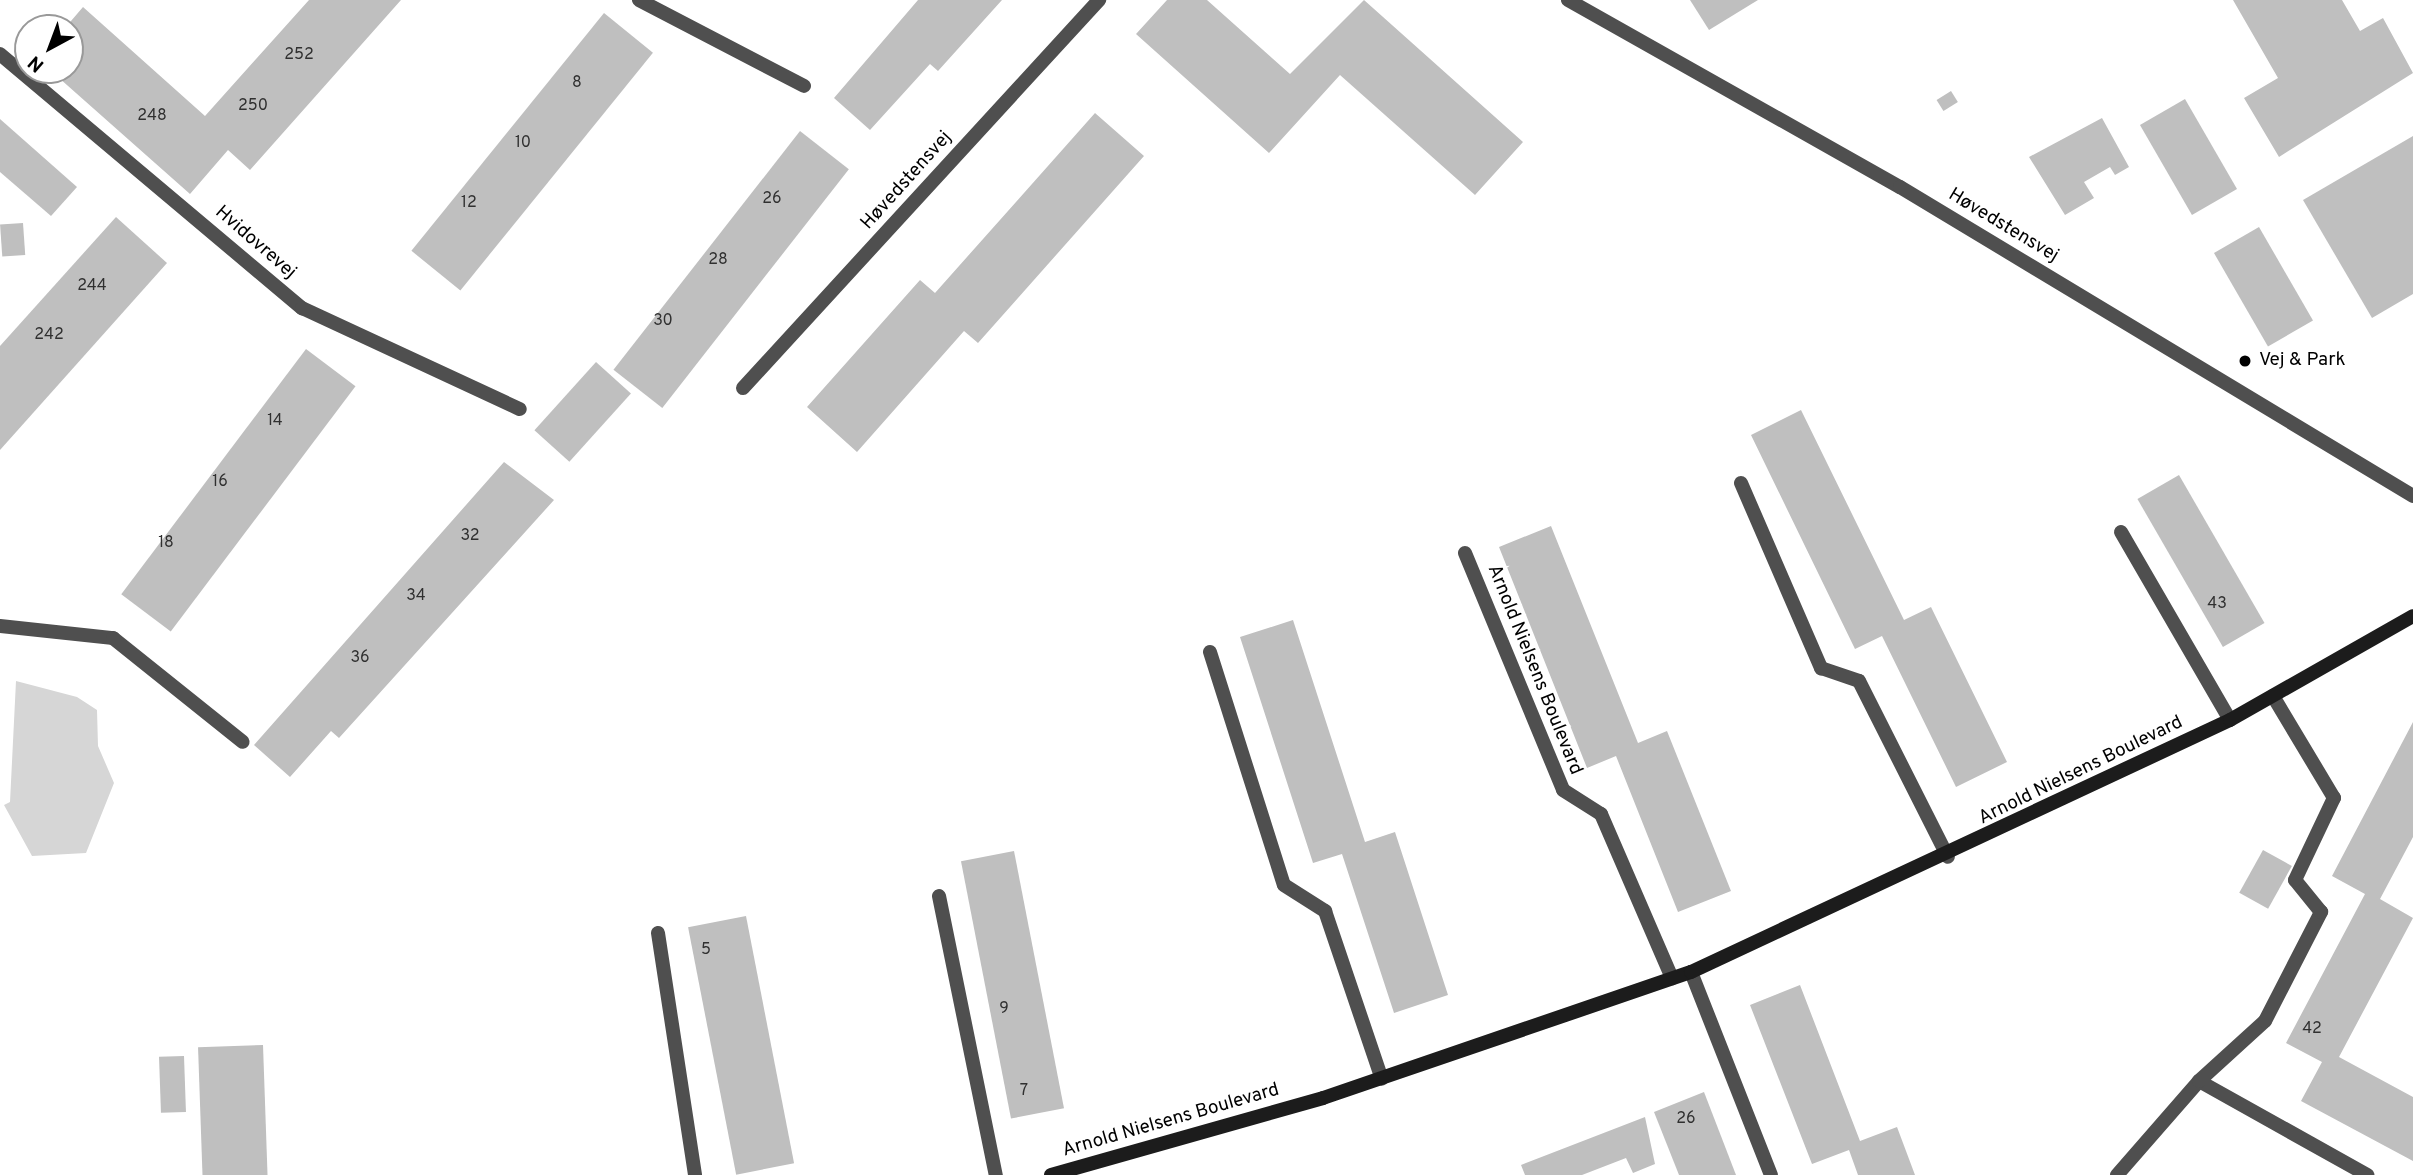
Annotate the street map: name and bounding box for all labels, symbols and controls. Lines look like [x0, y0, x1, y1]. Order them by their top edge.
north arrow [14, 14, 84, 84]
house number: 252 [284, 45, 314, 65]
text: N [24, 50, 50, 77]
house number: 8 [572, 73, 582, 93]
house number: 250 [238, 96, 268, 116]
house number: 248 [137, 106, 167, 126]
street label: Høvedstensvej [857, 127, 957, 235]
house number: 10 [515, 133, 531, 153]
street label: Høvedstensvej [1944, 184, 2062, 268]
house number: 26 [762, 189, 782, 209]
house number: 12 [461, 193, 477, 213]
street label: Hvidovrevej [210, 201, 300, 285]
house number: 28 [708, 250, 728, 270]
house number: 244 [77, 276, 107, 296]
house number: 30 [653, 311, 673, 331]
house number: 242 [34, 325, 64, 345]
place label: Vej & Park [2259, 350, 2346, 372]
marker: Vej & Park [2237, 353, 2253, 369]
house number: 14 [267, 411, 283, 431]
house number: 16 [212, 472, 228, 492]
house number: 32 [460, 526, 480, 546]
house number: 18 [158, 533, 174, 553]
street label: Arnold Nielsens Boulevard [1481, 562, 1587, 778]
house number: 34 [406, 586, 426, 606]
house number: 43 [2207, 594, 2227, 614]
house number: 36 [350, 648, 370, 668]
street label: Arnold Nielsens Boulevard [1975, 712, 2187, 830]
house number: 5 [701, 940, 711, 960]
house number: 9 [999, 999, 1009, 1019]
house number: 42 [2302, 1019, 2322, 1039]
street label: Arnold Nielsens Boulevard [1060, 1079, 1282, 1163]
house number: 7 [1020, 1081, 1028, 1101]
house number: 26 [1676, 1109, 1696, 1129]

